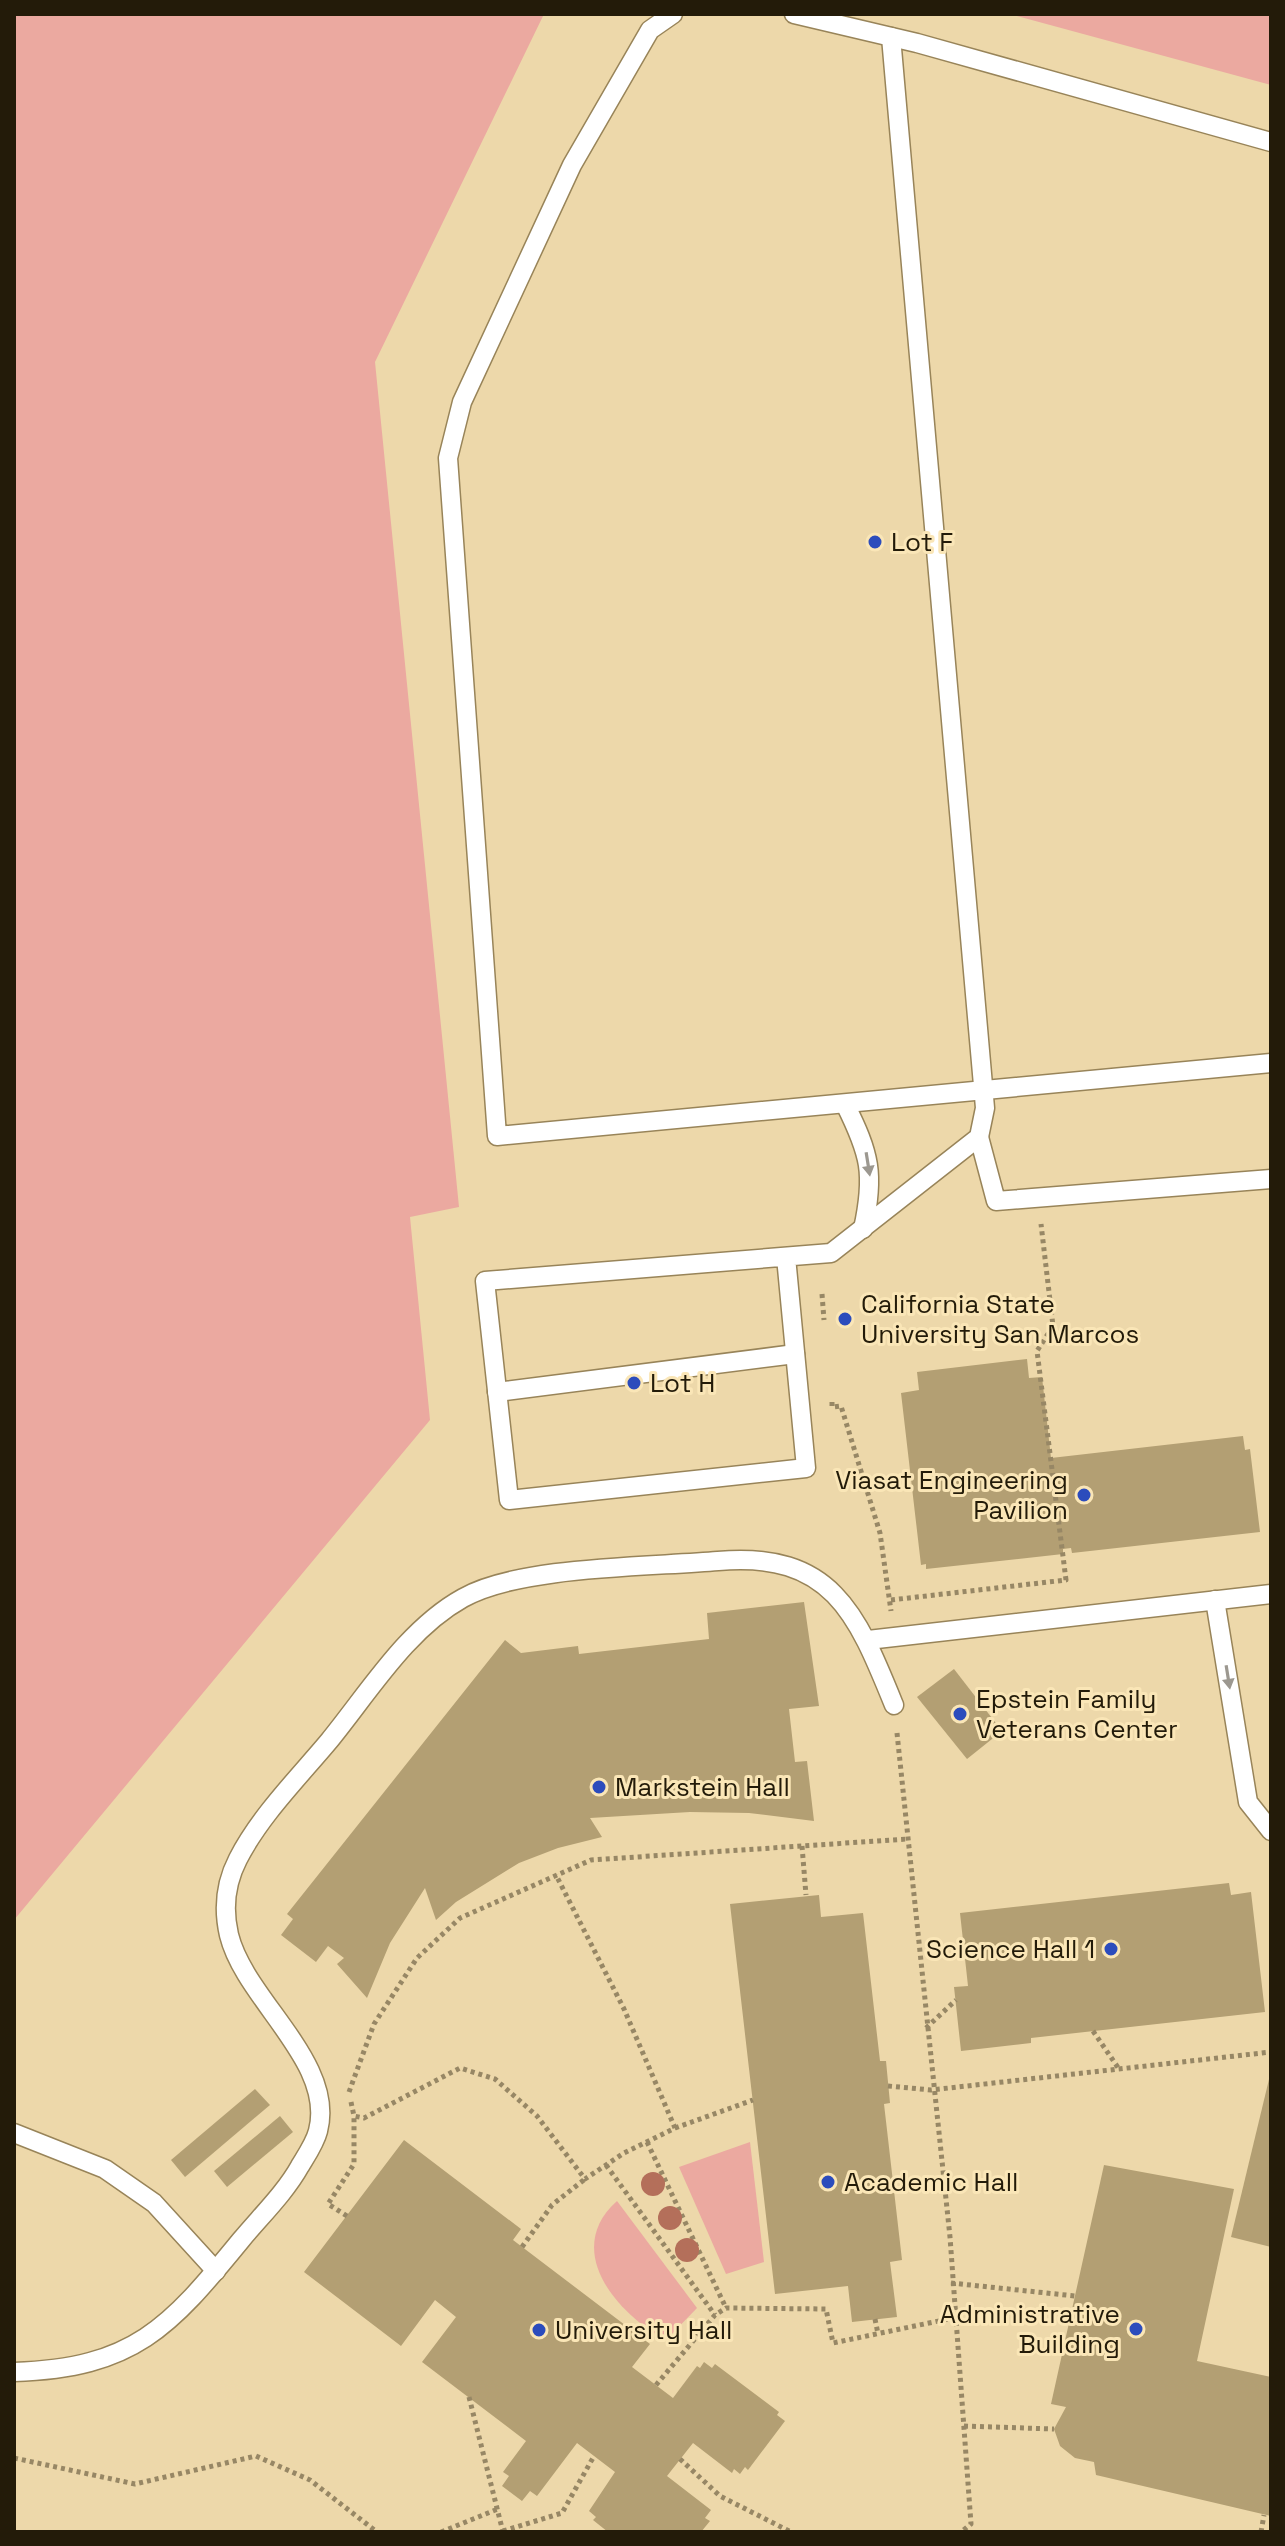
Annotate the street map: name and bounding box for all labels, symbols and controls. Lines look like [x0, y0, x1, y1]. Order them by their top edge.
place label: Lot F [891, 525, 953, 559]
marker: Lot F [866, 533, 884, 551]
one-way arrow [862, 1152, 875, 1177]
place label: California State University San Marcos [861, 1287, 1139, 1351]
marker: California State University San Marcos [836, 1310, 854, 1328]
place label: Lot H [650, 1366, 715, 1400]
marker: Lot H [625, 1374, 643, 1392]
place label: Viasat Engineering Pavilion [835, 1463, 1068, 1527]
marker: Viasat Engineering Pavilion [1075, 1486, 1093, 1504]
one-way arrow [1222, 1665, 1235, 1690]
place label: Epstein Family Veterans Center [976, 1682, 1178, 1746]
marker: Epstein Family Veterans Center [951, 1705, 969, 1723]
place label: Markstein Hall [615, 1770, 790, 1804]
marker: Markstein Hall [590, 1778, 608, 1796]
place label: Science Hall 1 [926, 1932, 1095, 1966]
marker: Science Hall 1 [1102, 1940, 1120, 1958]
place label: Academic Hall [844, 2165, 1018, 2199]
marker: Academic Hall [819, 2173, 837, 2191]
place label: Administrative Building [940, 2297, 1120, 2361]
place label: University Hall [555, 2313, 732, 2347]
marker: Administrative Building [1127, 2320, 1145, 2338]
marker: University Hall [530, 2321, 548, 2339]

